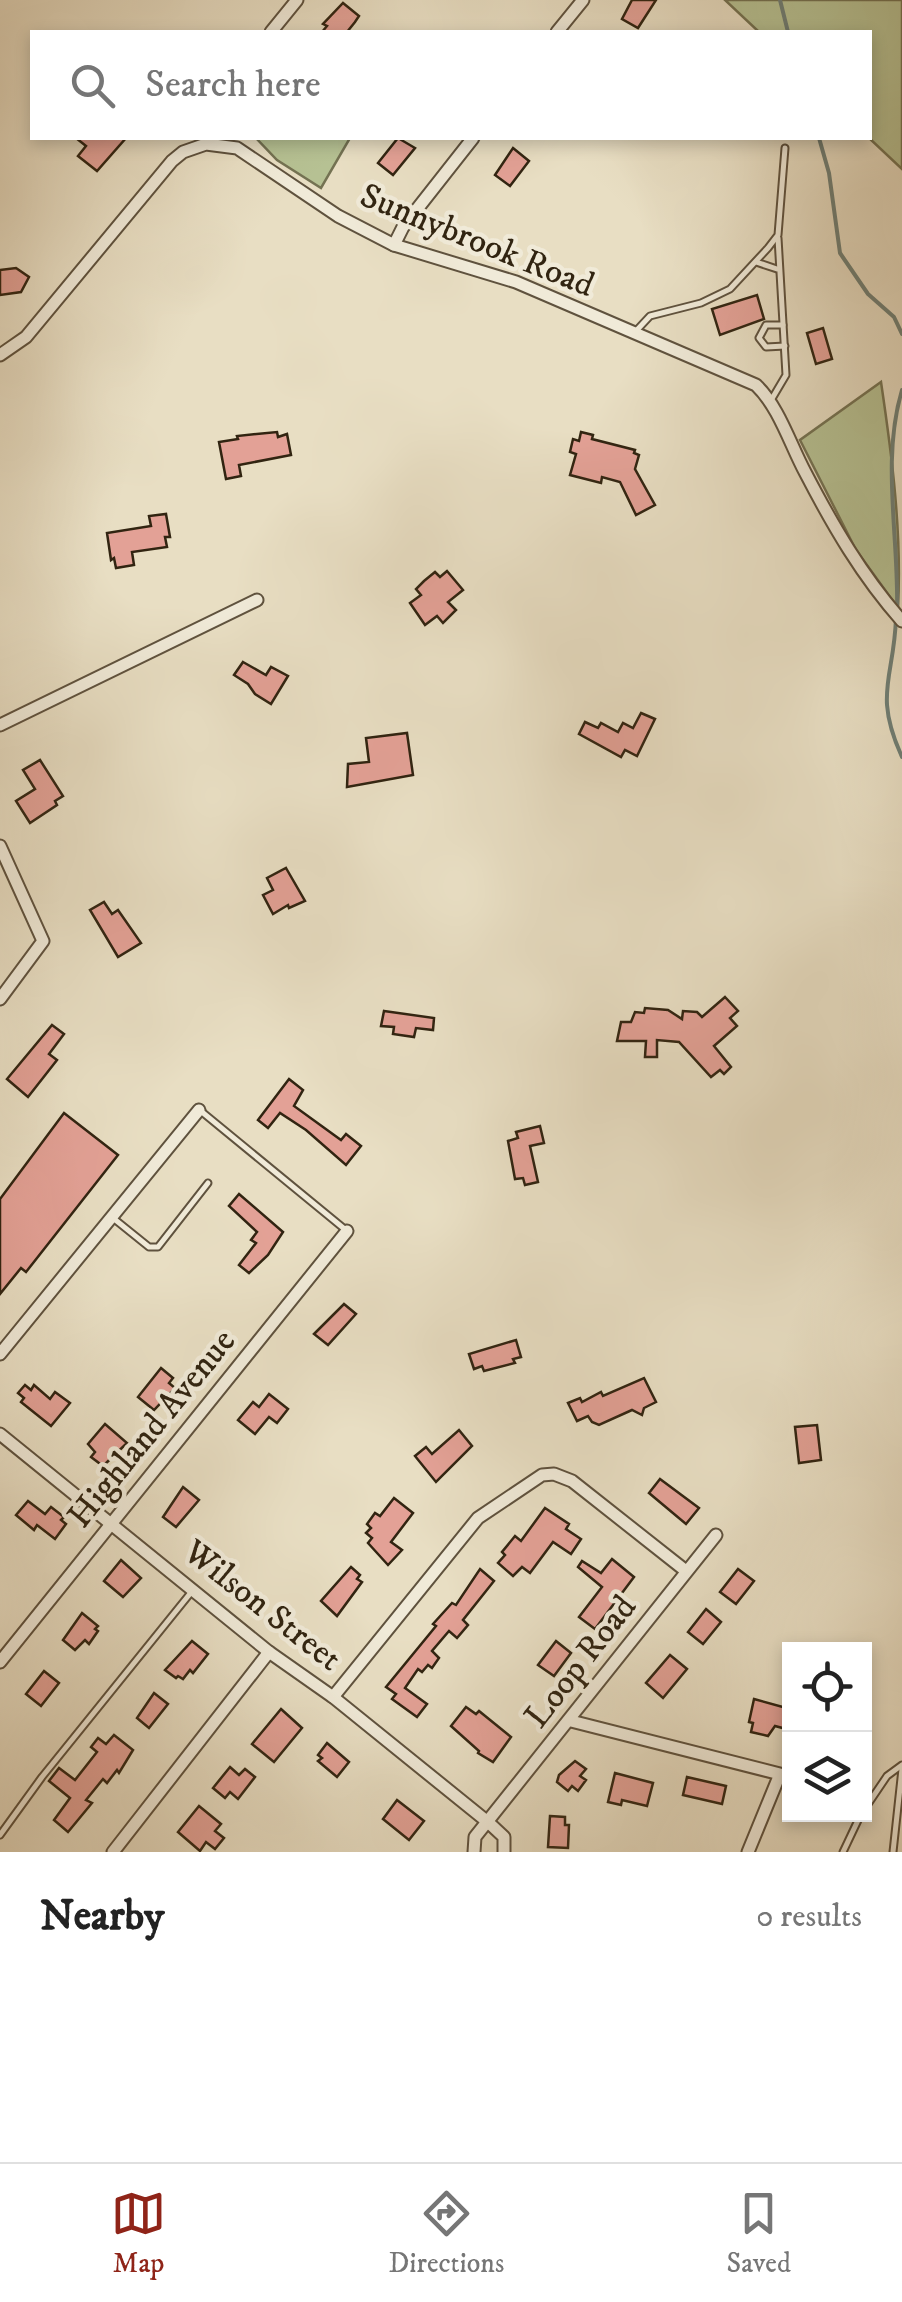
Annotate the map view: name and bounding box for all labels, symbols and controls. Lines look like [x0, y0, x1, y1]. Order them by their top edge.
search box [30, 30, 872, 140]
icon: search [65, 58, 120, 113]
text: Search here [145, 61, 321, 109]
street label: Sunnybrook Road [353, 174, 601, 308]
street label: Highland Avenue [58, 1321, 246, 1537]
street label: Wilson Street [173, 1530, 350, 1681]
street label: Loop Road [515, 1586, 647, 1737]
map controls [782, 1642, 872, 1822]
button: locate [782, 1642, 872, 1732]
button: layers [782, 1732, 872, 1822]
text: Nearby [40, 1891, 164, 1943]
text: 0 results [756, 1897, 862, 1937]
tab: Map [111, 2186, 166, 2281]
tab: Directions [388, 2186, 504, 2281]
tab: Saved [727, 2186, 791, 2281]

